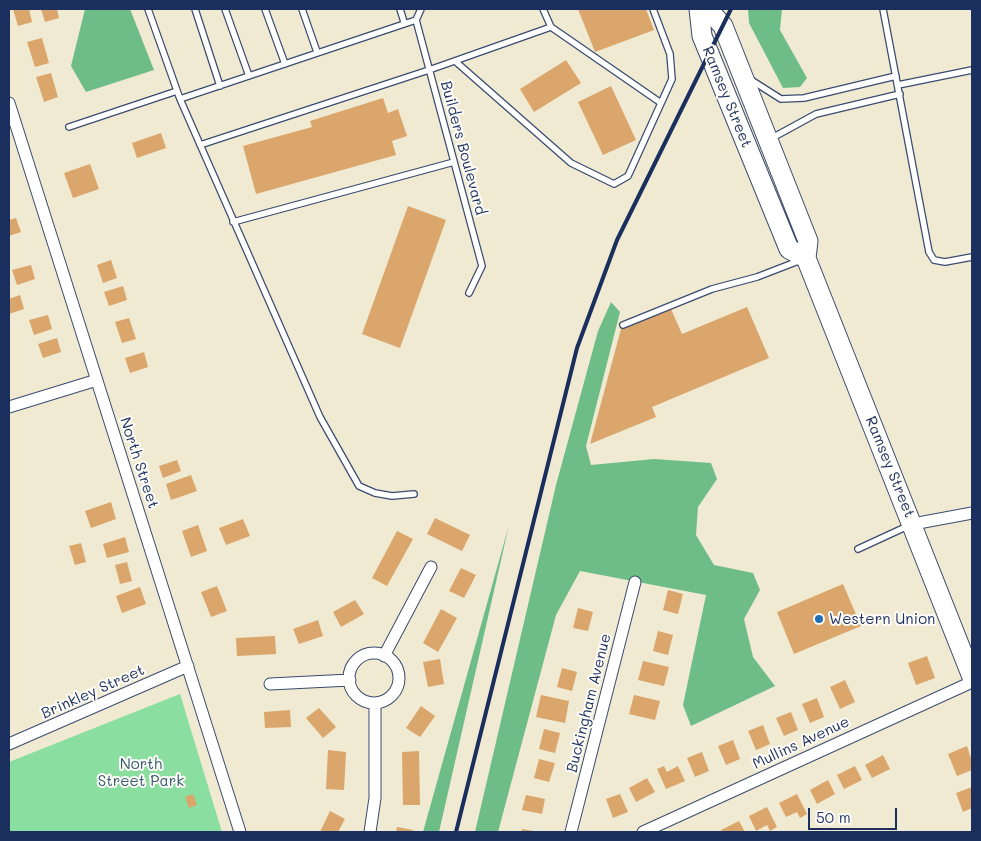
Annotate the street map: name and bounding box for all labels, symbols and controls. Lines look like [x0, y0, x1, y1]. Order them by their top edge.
street label: Ramsey Street [698, 44, 756, 150]
street label: Builders Boulevard [436, 79, 490, 217]
street label: Ramsey Street [861, 414, 919, 520]
street label: North Street [116, 415, 162, 511]
place label: Western Union [829, 610, 935, 628]
marker: Western Union [813, 613, 825, 625]
street label: Buckingham Avenue [563, 632, 615, 774]
street label: Brinkley Street [39, 661, 147, 723]
street label: Mullins Avenue [750, 713, 852, 773]
park label: North Street Park [98, 755, 184, 790]
scale bar [811, 798, 900, 830]
text: 50 m [816, 807, 851, 827]

